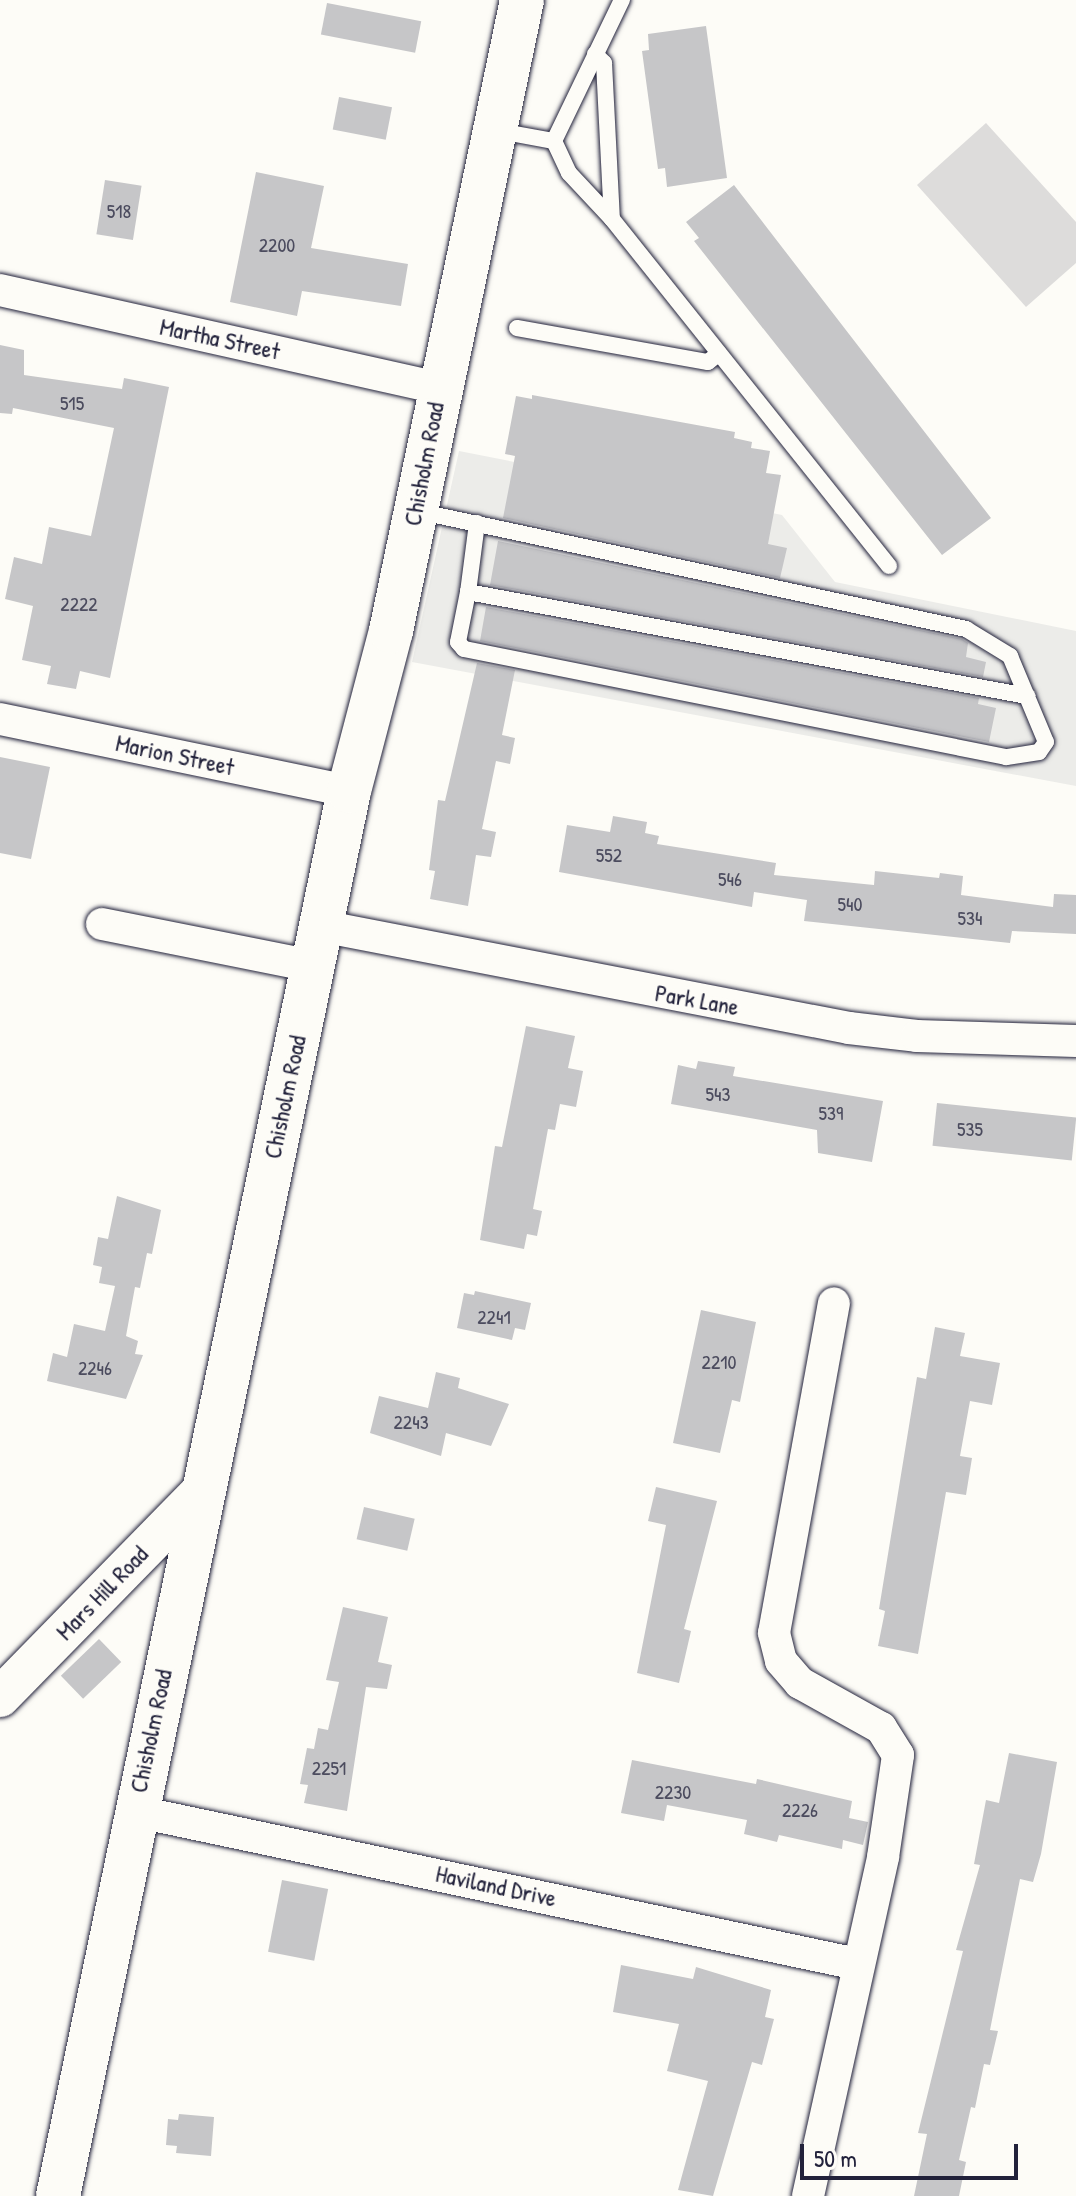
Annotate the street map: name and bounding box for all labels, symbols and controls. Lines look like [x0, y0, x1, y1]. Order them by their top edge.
house number: 518 [107, 198, 131, 222]
house number: 2200 [259, 232, 295, 256]
street label: Martha Street [157, 312, 283, 366]
house number: 515 [60, 390, 84, 414]
street label: Chisholm Road [398, 400, 450, 528]
house number: 2222 [60, 591, 98, 615]
street label: Marion Street [113, 728, 237, 782]
house number: 552 [596, 842, 622, 866]
house number: 546 [718, 866, 742, 890]
house number: 540 [838, 891, 862, 915]
house number: 534 [958, 905, 982, 929]
street label: Park Lane [653, 978, 741, 1022]
street label: Chisholm Road [258, 1033, 312, 1161]
house number: 543 [706, 1081, 730, 1105]
house number: 539 [819, 1100, 843, 1124]
house number: 535 [957, 1116, 983, 1140]
house number: 2241 [477, 1304, 511, 1328]
house number: 2210 [702, 1349, 736, 1373]
house number: 2246 [78, 1355, 112, 1379]
house number: 2243 [393, 1409, 429, 1433]
street label: Mars Hill Road [50, 1540, 154, 1646]
street label: Chisholm Road [124, 1667, 178, 1795]
house number: 2251 [312, 1755, 346, 1779]
house number: 2230 [655, 1779, 691, 1803]
house number: 2226 [782, 1797, 818, 1821]
street label: Haviland Drive [433, 1859, 559, 1913]
scale bar [804, 2128, 1022, 2178]
text: 50 m [814, 2142, 857, 2174]

